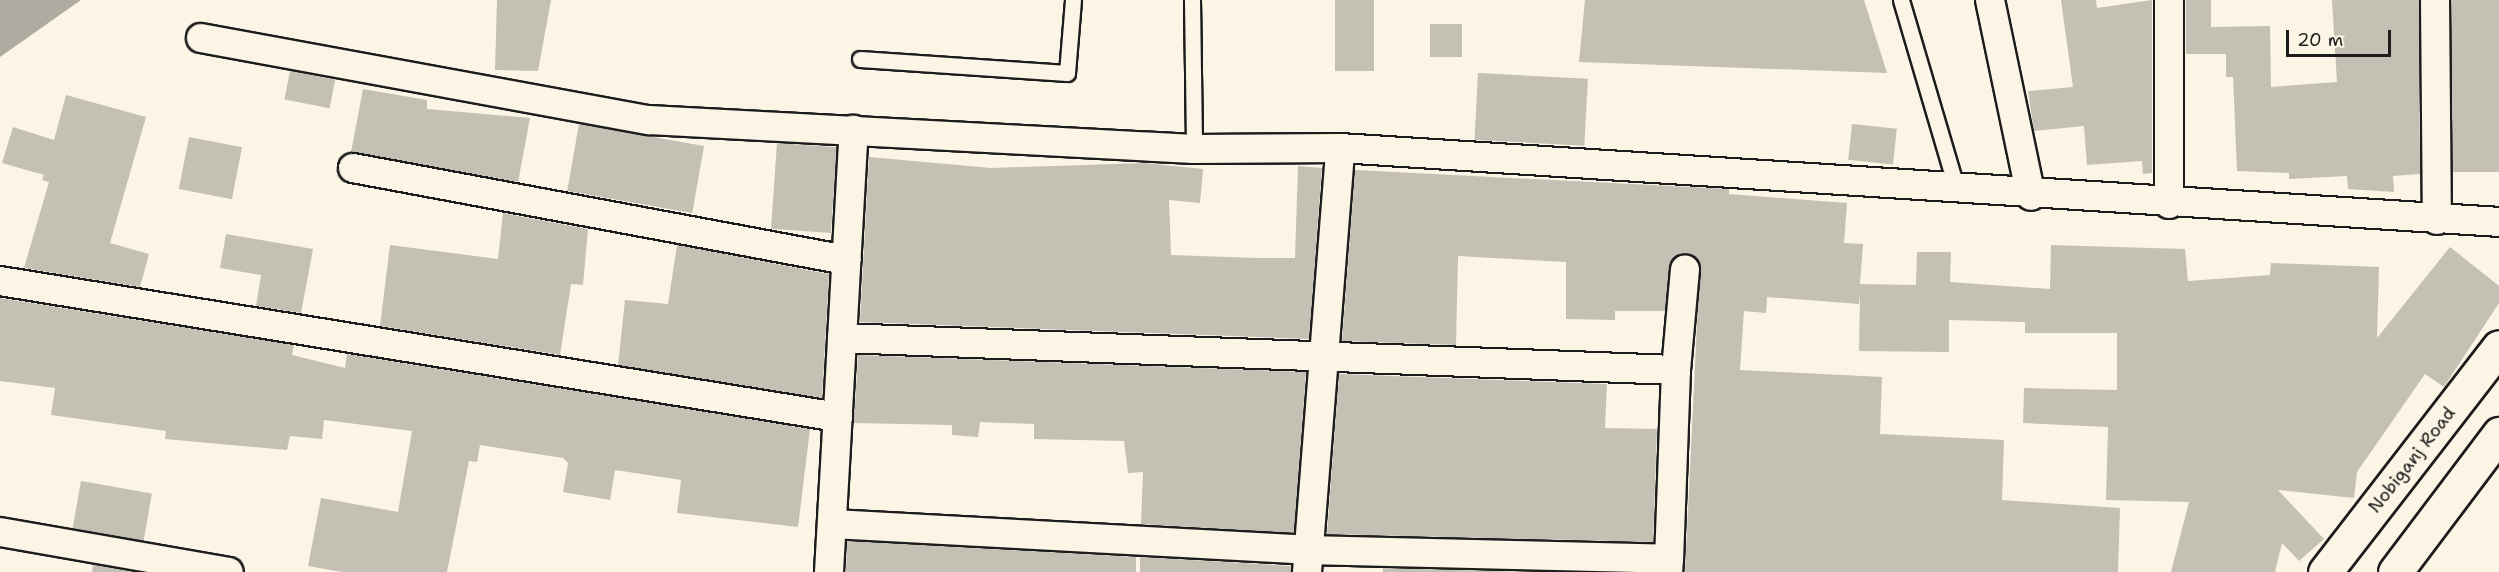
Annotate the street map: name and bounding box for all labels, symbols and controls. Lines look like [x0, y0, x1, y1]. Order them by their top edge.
scale bar [2289, 18, 2394, 56]
text: 20 m [2297, 28, 2343, 52]
street label: Nobiganj Road [2364, 403, 2460, 517]

